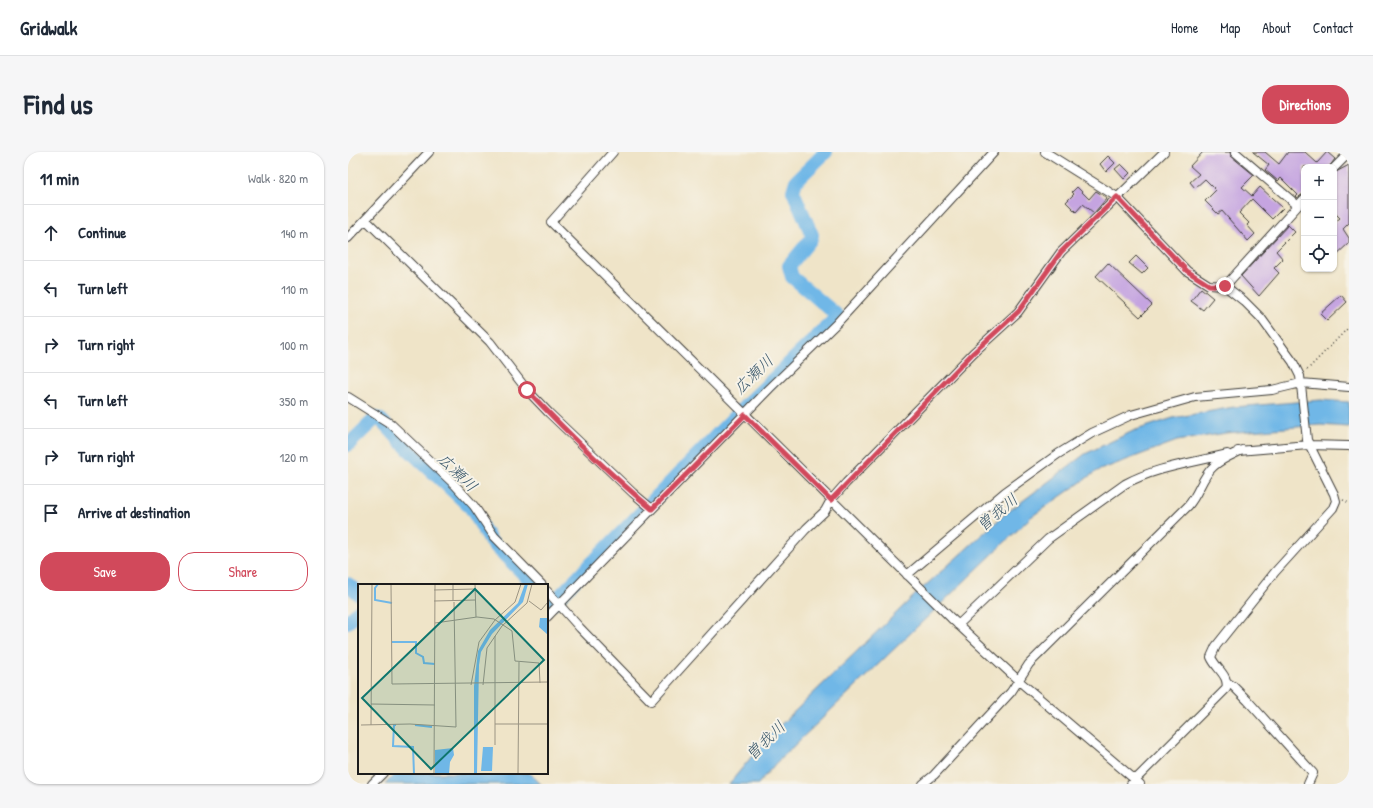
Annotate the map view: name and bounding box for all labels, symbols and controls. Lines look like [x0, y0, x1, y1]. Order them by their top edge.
text: Gridwalk [20, 15, 77, 41]
text: Home [1171, 18, 1198, 37]
text: Map [1220, 18, 1240, 37]
text: About [1262, 18, 1291, 37]
text: Contact [1313, 18, 1353, 37]
text: Find us [24, 85, 93, 123]
button: Directions [1262, 85, 1349, 124]
map controls [1301, 164, 1337, 272]
button: + [1301, 164, 1337, 200]
text: 11 min [40, 167, 79, 190]
text: Walk · 820 m [248, 169, 308, 187]
button: − [1301, 200, 1337, 236]
icon: ahead [40, 222, 62, 244]
text: Continue [78, 222, 126, 243]
text: 140 m [281, 224, 308, 242]
button: locate [1301, 236, 1337, 272]
route end [1216, 277, 1234, 295]
icon: left [40, 278, 62, 300]
text: Turn left [78, 278, 128, 299]
text: 110 m [281, 280, 308, 298]
icon: right [40, 334, 62, 356]
text: Turn right [78, 334, 134, 355]
text: 100 m [280, 336, 308, 354]
water label: 広瀬川 [728, 349, 778, 399]
route start [518, 381, 536, 399]
icon: left [40, 390, 62, 412]
text: Turn left [78, 390, 128, 411]
text: 350 m [279, 392, 308, 410]
icon: right [40, 446, 62, 468]
text: Turn right [78, 446, 134, 467]
water label: 広瀬川 [433, 447, 483, 497]
text: 120 m [280, 448, 308, 466]
water label: 曽我川 [972, 488, 1022, 536]
icon: arrive [40, 502, 62, 524]
text: Arrive at destination [78, 502, 190, 523]
button: Save [40, 552, 170, 591]
button: Share [178, 552, 308, 591]
inset map [358, 584, 548, 774]
water label: 曽我川 [740, 715, 790, 765]

